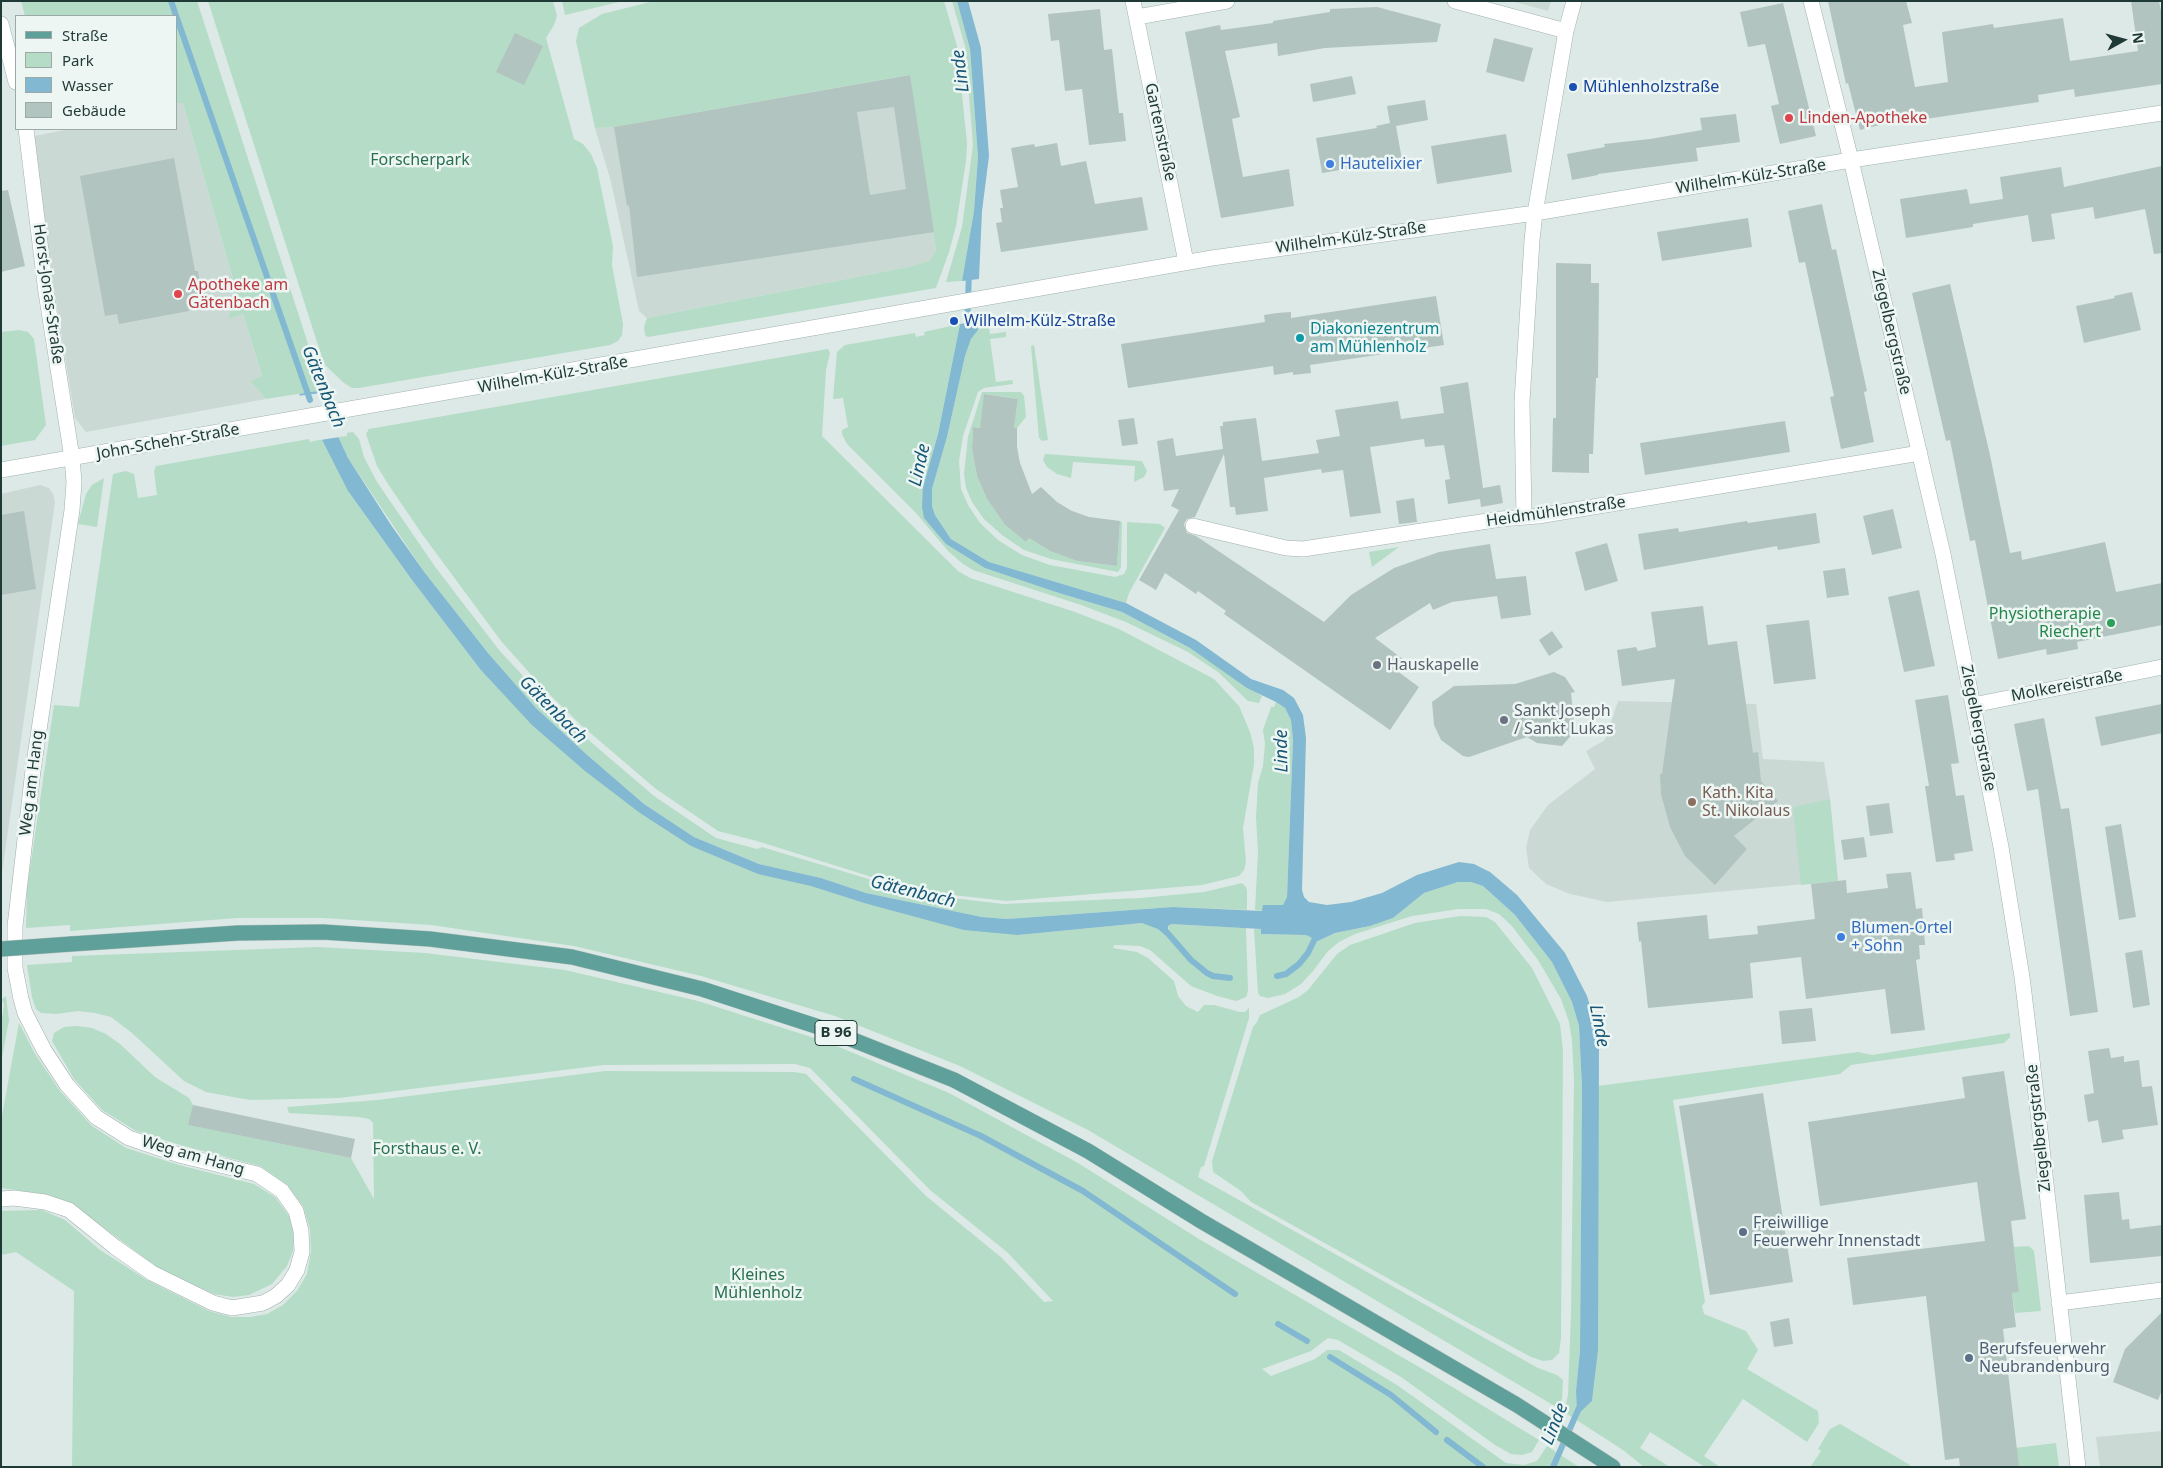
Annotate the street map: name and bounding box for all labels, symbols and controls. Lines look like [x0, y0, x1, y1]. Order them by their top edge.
legend [15, 15, 178, 130]
north arrow [2098, 15, 2148, 65]
text: Straße [62, 25, 108, 45]
text: N [2128, 31, 2149, 45]
water label: Linde [948, 48, 974, 94]
text: Park [62, 50, 94, 70]
text: Wasser [62, 75, 113, 95]
place label: Mühlenholzstraße [1583, 77, 1719, 97]
street label: Gartenstraße [1140, 81, 1180, 183]
marker: Mühlenholzstraße [1567, 81, 1579, 93]
text: Gebäude [62, 100, 126, 120]
place label: Linden-Apotheke [1799, 108, 1927, 128]
marker: Linden-Apotheke [1783, 112, 1795, 124]
park label: Forscherpark [370, 150, 470, 170]
place label: Hautelixier [1340, 154, 1422, 174]
street label: Wilhelm-Külz-Straße [1675, 156, 1827, 198]
marker: Hautelixier [1324, 158, 1336, 170]
street label: Wilhelm-Külz-Straße [1274, 218, 1428, 258]
street label: Horst-Jonas-Straße [29, 223, 67, 365]
street label: Ziegelbergstraße [1867, 267, 1915, 397]
place label: Apotheke am Gätenbach [188, 275, 288, 313]
marker: Apotheke am Gätenbach [172, 288, 184, 300]
place label: Wilhelm-Külz-Straße [964, 311, 1116, 331]
marker: Wilhelm-Külz-Straße [948, 315, 960, 327]
place label: Diakoniezentrum am Mühlenholz [1310, 319, 1440, 357]
marker: Diakoniezentrum am Mühlenholz [1294, 332, 1306, 344]
water label: Gätenbach [297, 343, 349, 431]
street label: Wilhelm-Külz-Straße [477, 352, 629, 398]
street label: John-Schehr-Straße [95, 420, 241, 464]
water label: Linde [905, 442, 935, 488]
street label: Heidmühlenstraße [1485, 493, 1627, 531]
place label: Physiotherapie Riechert [1989, 604, 2101, 642]
marker: Physiotherapie Riechert [2105, 617, 2117, 629]
place label: Hauskapelle [1387, 655, 1479, 675]
marker: Hauskapelle [1371, 659, 1383, 671]
street label: Ziegelbergstraße [1956, 663, 2000, 793]
street label: Molkereistraße [2010, 666, 2124, 706]
water label: Gätenbach [515, 672, 591, 748]
place label: Sankt Joseph / Sankt Lukas [1514, 701, 1614, 739]
marker: Sankt Joseph / Sankt Lukas [1498, 714, 1510, 726]
street label: Weg am Hang [16, 729, 48, 837]
water label: Linde [1271, 729, 1293, 773]
place label: Kath. Kita St. Nikolaus [1702, 783, 1790, 821]
marker: Kath. Kita St. Nikolaus [1686, 796, 1698, 808]
water label: Gätenbach [868, 871, 958, 913]
place label: Blumen-Ortel + Sohn [1851, 918, 1952, 956]
marker: Blumen-Ortel + Sohn [1835, 931, 1847, 943]
water label: Linde [1584, 1003, 1614, 1049]
road number: B 96 [815, 1020, 857, 1046]
street label: Ziegelbergstraße [2023, 1063, 2055, 1193]
street label: Weg am Hang [139, 1132, 247, 1180]
park label: Forsthaus e. V. [372, 1139, 482, 1159]
place label: Freiwillige Feuerwehr Innenstadt [1753, 1213, 1920, 1251]
marker: Freiwillige Feuerwehr Innenstadt [1737, 1226, 1749, 1238]
park label: Kleines Mühlenholz [714, 1265, 802, 1303]
place label: Berufsfeuerwehr Neubrandenburg [1979, 1339, 2110, 1377]
marker: Berufsfeuerwehr Neubrandenburg [1963, 1352, 1975, 1364]
water label: Linde [1537, 1400, 1573, 1448]

